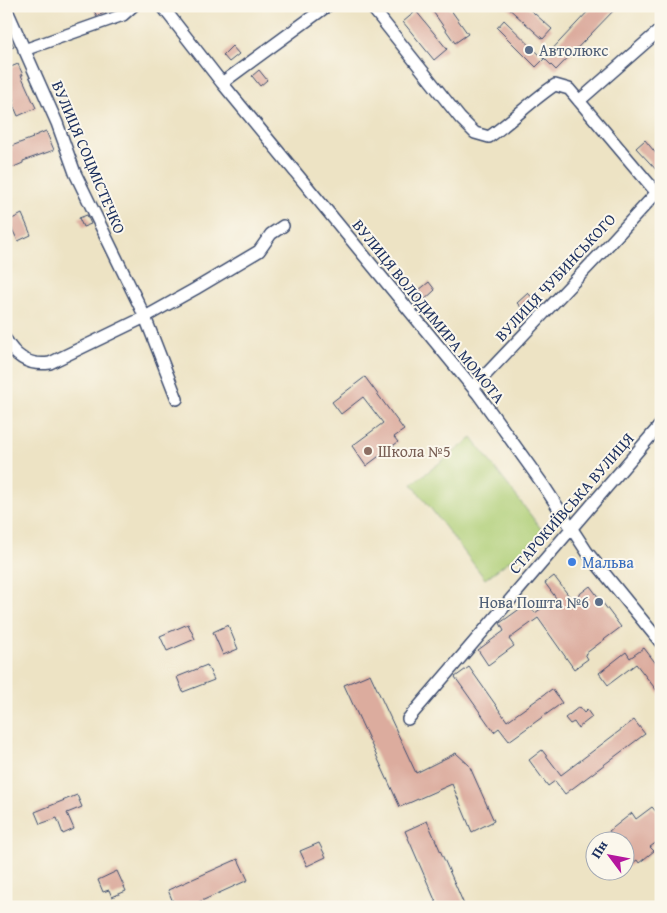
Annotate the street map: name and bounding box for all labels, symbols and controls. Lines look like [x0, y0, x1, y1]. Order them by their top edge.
place label: Автолюкс [539, 38, 608, 62]
marker: Автолюкс [523, 44, 535, 56]
street label: ВУЛИЦЯ СОЦМІСТЕЧКО [46, 77, 132, 238]
street label: ВУЛИЦЯ ЧУБИНСЬКОГО [489, 207, 621, 346]
street label: ВУЛИЦЯ ВОЛОДИМИРА МОМОТА [347, 214, 511, 409]
street label: СТАРОКИЇВСЬКА ВУЛИЦЯ [503, 427, 640, 579]
place label: Школа №5 [378, 439, 451, 463]
marker: Школа №5 [362, 445, 374, 457]
place label: Мальва [582, 550, 634, 574]
marker: Мальва [566, 556, 578, 568]
place label: Нова Пошта №6 [479, 590, 589, 614]
marker: Нова Пошта №6 [593, 596, 605, 608]
north arrow [584, 830, 634, 880]
text: Пн [586, 836, 612, 862]

